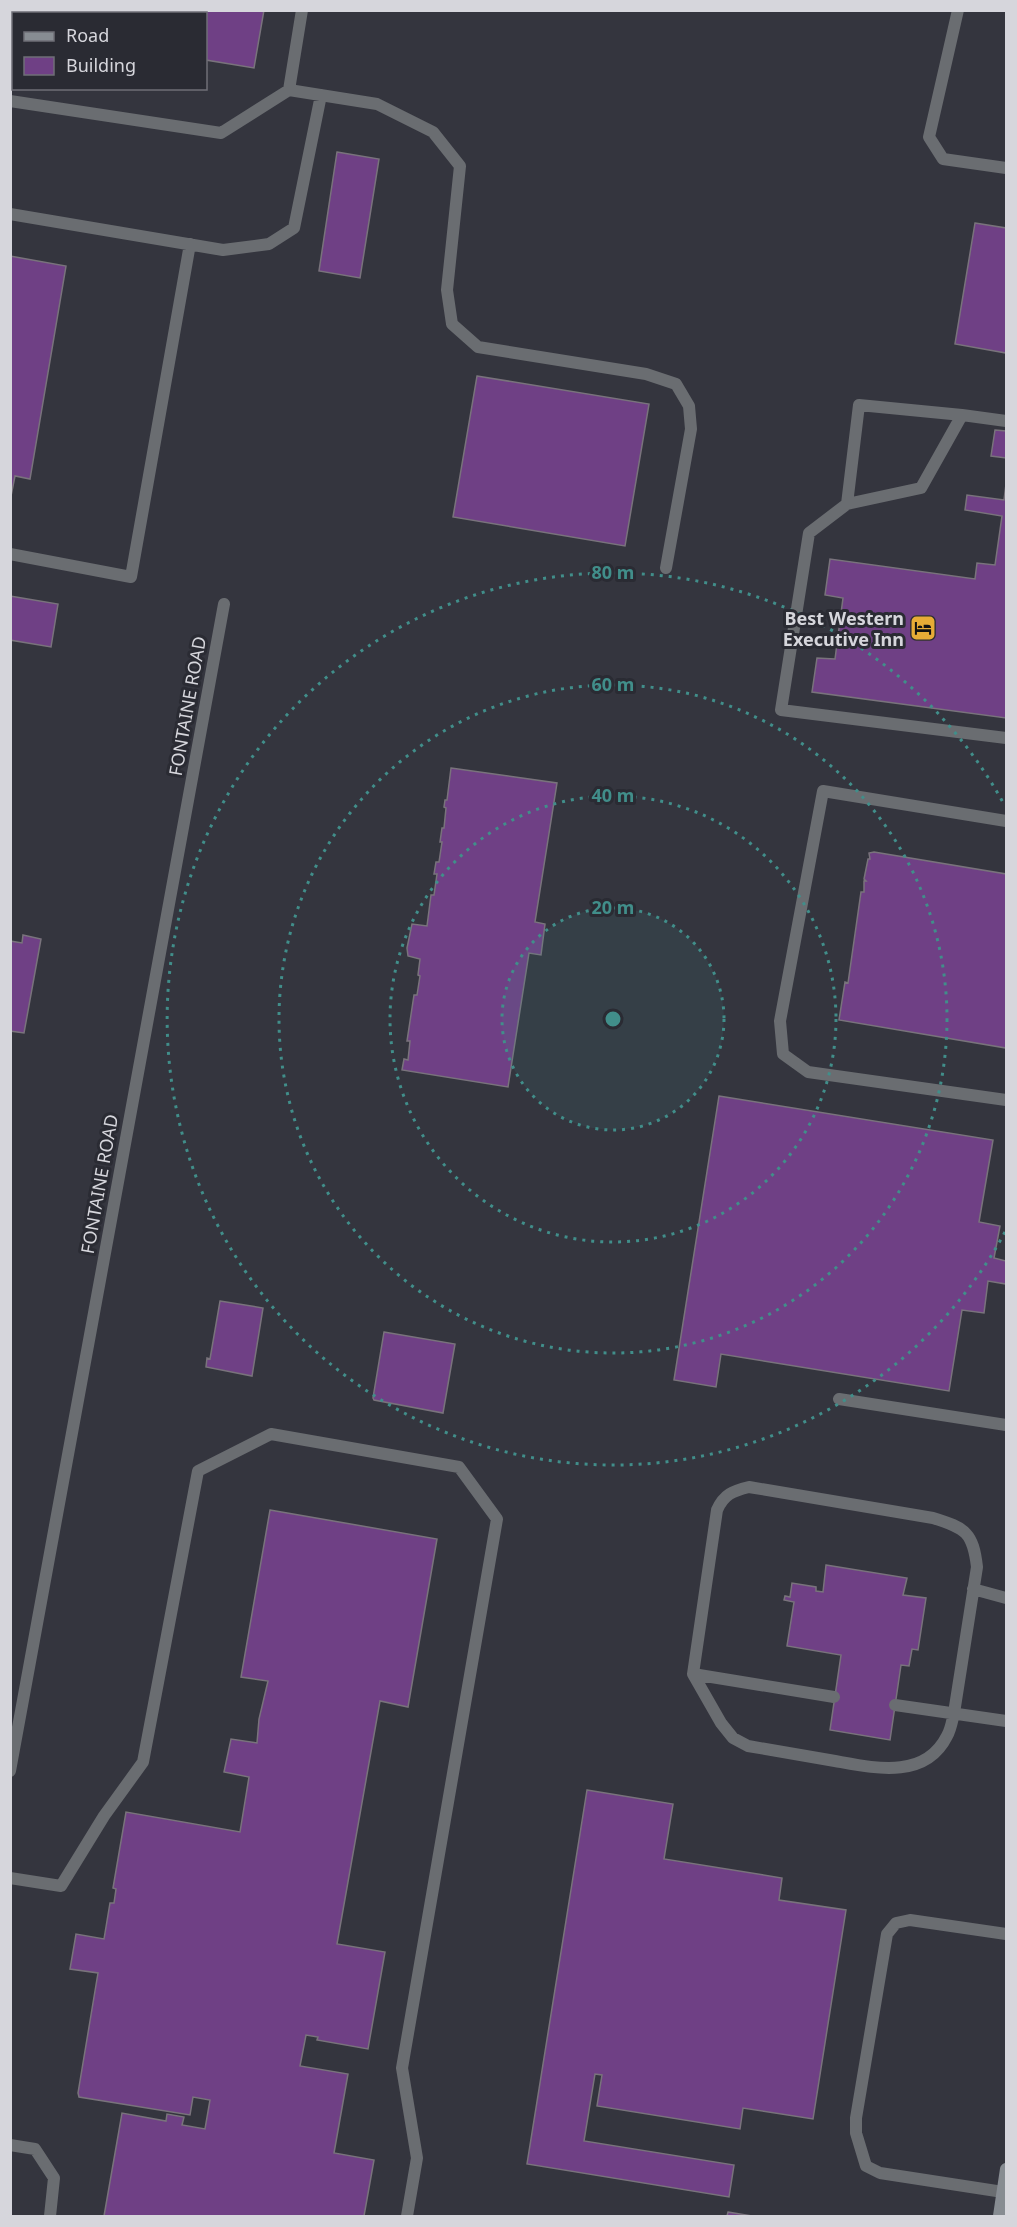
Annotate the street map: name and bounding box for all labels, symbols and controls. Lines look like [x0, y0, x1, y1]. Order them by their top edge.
legend [12, 12, 207, 90]
text: Road [66, 23, 109, 47]
text: Building [66, 53, 136, 77]
text: 80 m [592, 560, 634, 584]
place label: Best Western Executive Inn [783, 606, 904, 651]
hotel icon: Best Western Executive Inn [908, 613, 938, 643]
street label: FONTAINE ROAD [163, 634, 211, 778]
text: 60 m [592, 672, 634, 696]
text: 40 m [592, 783, 634, 807]
text: 20 m [592, 895, 634, 919]
centre of rings [603, 1009, 623, 1029]
street label: FONTAINE ROAD [75, 1112, 123, 1256]

